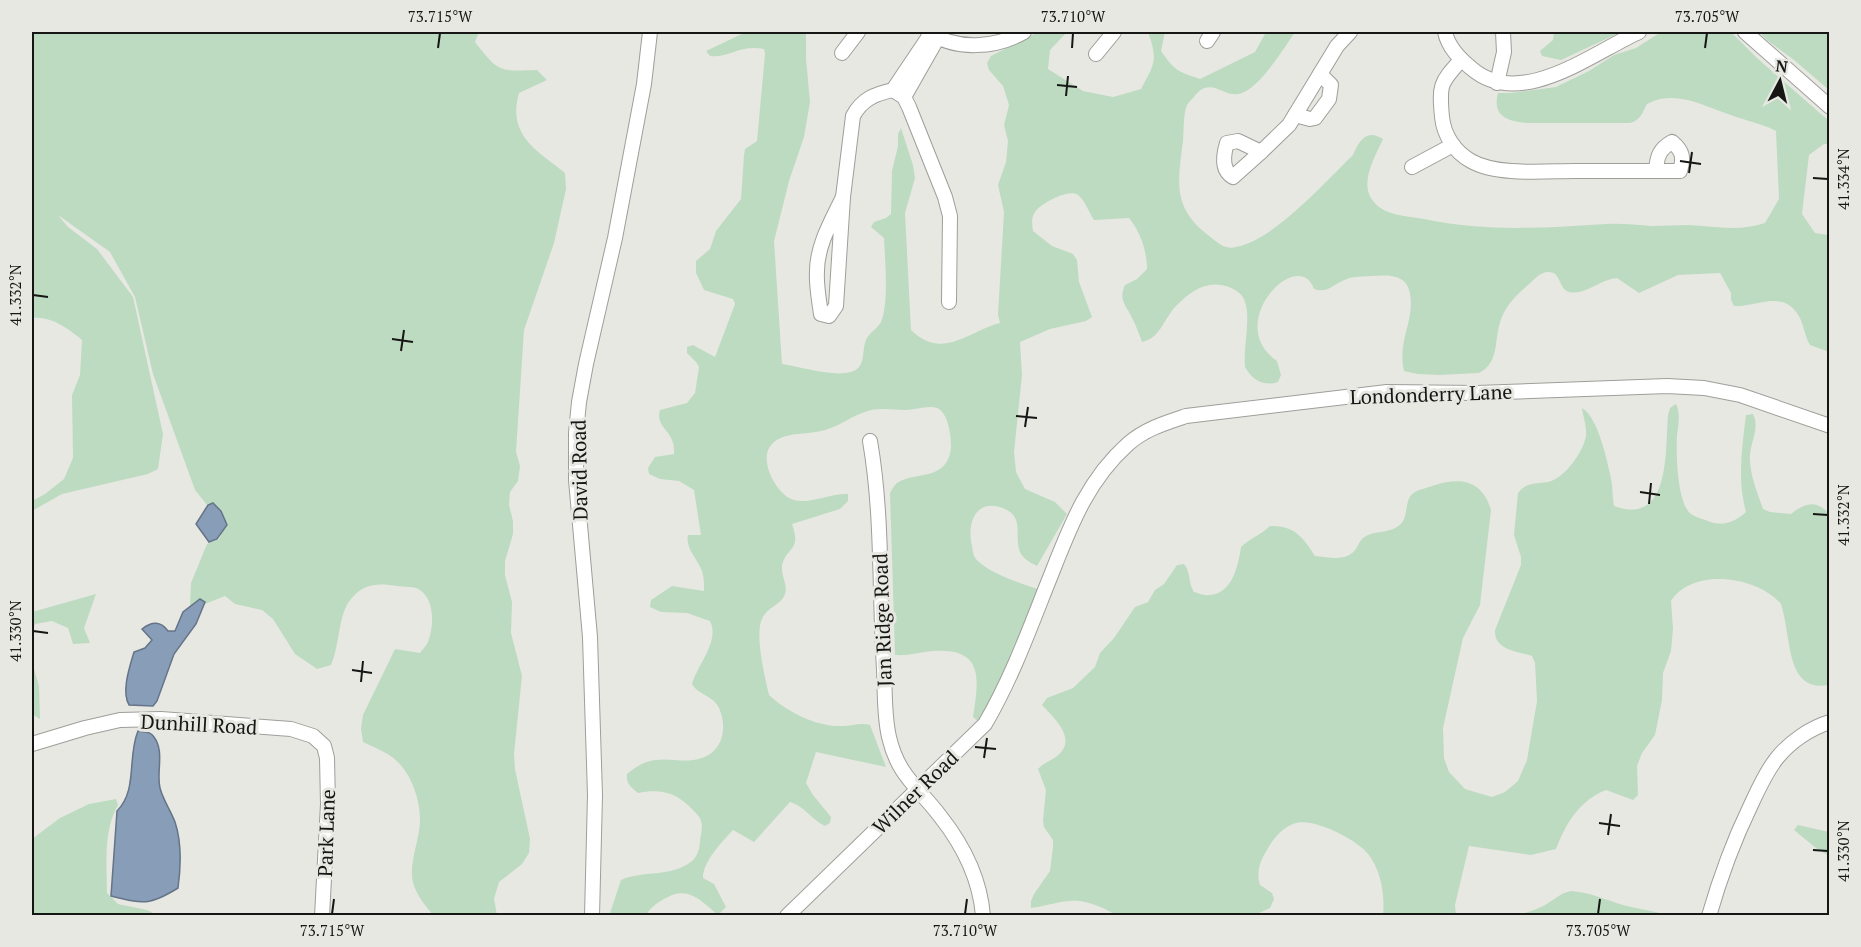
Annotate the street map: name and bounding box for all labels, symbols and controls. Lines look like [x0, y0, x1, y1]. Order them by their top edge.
text: 73.715°W [408, 6, 473, 26]
text: 73.710°W [1041, 6, 1106, 26]
text: 73.705°W [1675, 6, 1740, 26]
north arrow [1750, 51, 1810, 111]
text: N [1774, 54, 1789, 78]
text: 41.334°N [1833, 148, 1853, 210]
text: 41.332°N [5, 264, 25, 326]
street label: Londonderry Lane [1349, 378, 1513, 410]
street label: David Road [565, 419, 593, 521]
text: 41.332°N [1833, 484, 1853, 546]
street label: Jan Ridge Road [866, 553, 898, 687]
text: 41.330°N [5, 600, 25, 662]
street label: Dunhill Road [140, 707, 258, 741]
street label: Wilner Road [866, 744, 964, 840]
street label: Park Lane [311, 789, 341, 877]
text: 41.330°N [1833, 820, 1853, 882]
text: 73.715°W [300, 920, 365, 940]
text: 73.710°W [933, 920, 998, 940]
text: 73.705°W [1566, 920, 1631, 940]

